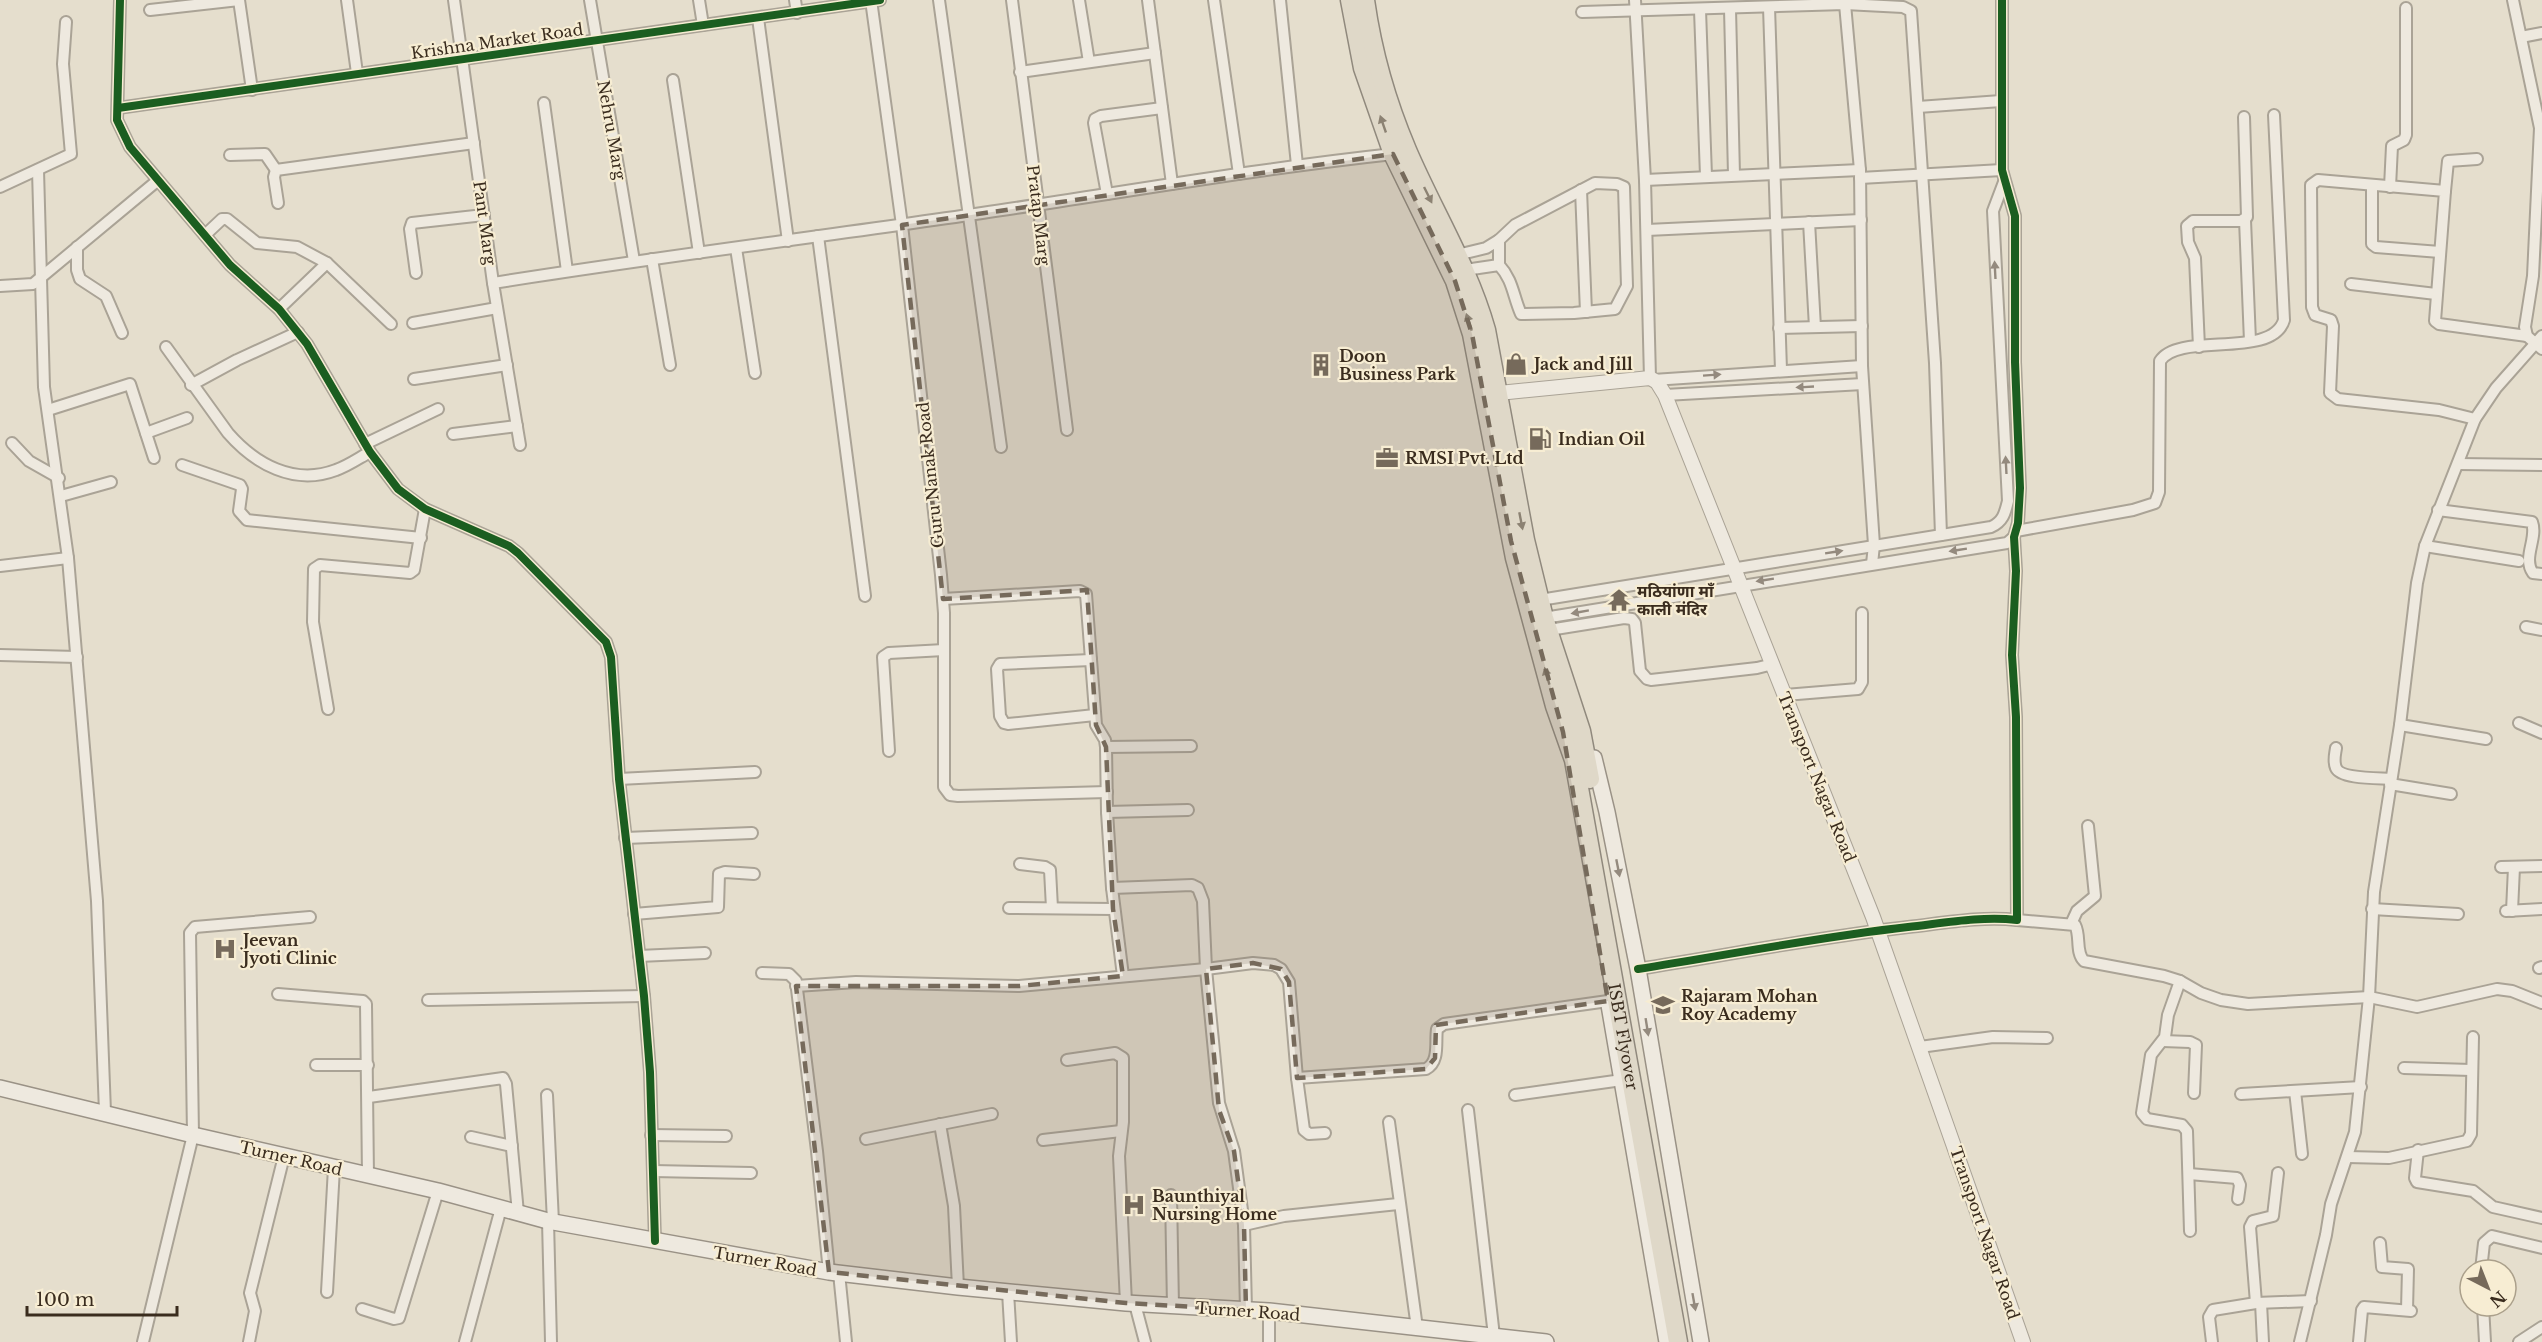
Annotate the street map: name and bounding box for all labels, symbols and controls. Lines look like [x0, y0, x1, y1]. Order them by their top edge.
street label: Krishna Market Road [410, 19, 585, 63]
street label: Nehru Marg [593, 79, 631, 182]
one-way arrow [1377, 115, 1387, 133]
street label: Pratap Marg [1023, 163, 1055, 267]
street label: Pant Marg [469, 180, 501, 267]
one-way arrow [1424, 186, 1433, 203]
one-way arrow [1991, 261, 2000, 280]
one-way arrow [1463, 313, 1473, 331]
place label: Doon Business Park [1339, 346, 1456, 384]
shop icon: Jack and Jill [1503, 351, 1529, 377]
building icon: Doon Business Park [1308, 352, 1334, 378]
place label: Jack and Jill [1531, 354, 1633, 374]
one-way arrow [1702, 371, 1721, 380]
one-way arrow [1796, 383, 1815, 392]
street label: Guru Nanak Road [912, 401, 948, 549]
fuel station icon: Indian Oil [1527, 426, 1553, 452]
place label: Indian Oil [1558, 429, 1645, 449]
office icon: RMSI Pvt. Ltd [1374, 445, 1400, 471]
place label: RMSI Pvt. Ltd [1405, 448, 1523, 468]
one-way arrow [2002, 455, 2011, 474]
one-way arrow [1517, 512, 1526, 531]
one-way arrow [1948, 546, 1967, 555]
one-way arrow [1825, 547, 1844, 556]
one-way arrow [1756, 576, 1775, 585]
place label: मठियांणा माँ काली मंदिर [1637, 581, 1715, 619]
temple icon: मठियांणा माँ काली मंदिर [1606, 587, 1632, 613]
one-way arrow [1570, 607, 1589, 616]
one-way arrow [1542, 667, 1551, 685]
street label: Transport Nagar Road [1774, 689, 1860, 865]
one-way arrow [1614, 859, 1623, 878]
place label: Jeevan Jyoti Clinic [240, 930, 337, 968]
hospital icon: Jeevan Jyoti Clinic [212, 936, 238, 962]
street label: ISBT Flyover [1604, 982, 1643, 1092]
place label: Rajaram Mohan Roy Academy [1681, 986, 1818, 1024]
school or university icon: Rajaram Mohan Roy Academy [1650, 992, 1676, 1018]
one-way arrow [1642, 1018, 1651, 1037]
street label: Turner Road [238, 1136, 345, 1180]
street label: Transport Nagar Road [1946, 1144, 2024, 1322]
place label: Baunthiyal Nursing Home [1152, 1186, 1277, 1224]
hospital icon: Baunthiyal Nursing Home [1121, 1192, 1147, 1218]
street label: Turner Road [712, 1242, 819, 1280]
north arrow [2458, 1258, 2518, 1318]
scale bar [27, 1279, 177, 1317]
text: N [2486, 1287, 2510, 1312]
text: 100 m [36, 1289, 94, 1311]
one-way arrow [1690, 1293, 1699, 1312]
street label: Turner Road [1195, 1297, 1301, 1325]

